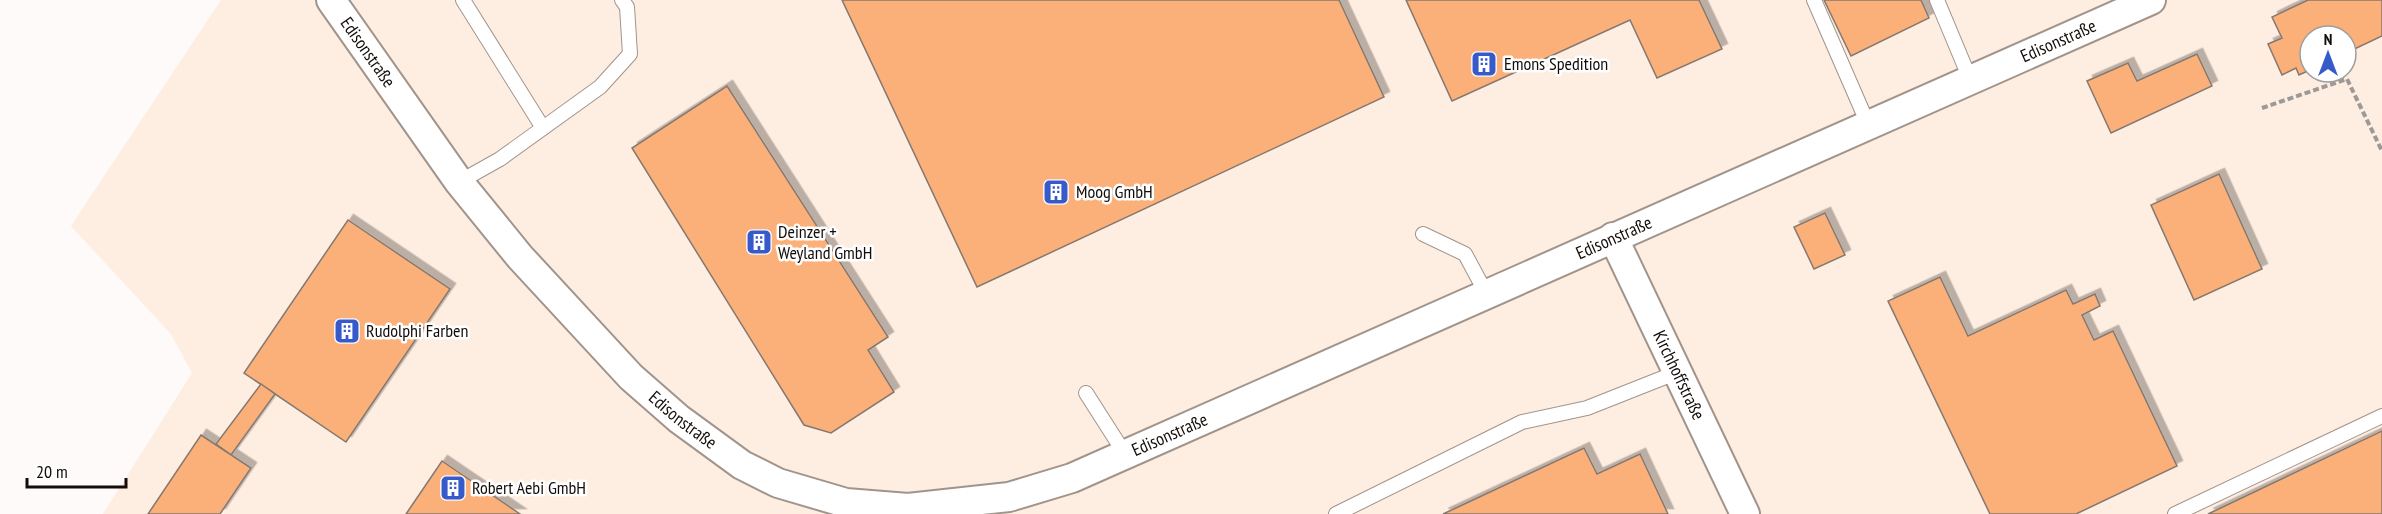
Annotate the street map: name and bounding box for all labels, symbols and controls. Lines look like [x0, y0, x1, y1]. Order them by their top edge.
street label: Edisonstraße [336, 12, 401, 92]
street label: Edisonstraße [2017, 14, 2100, 67]
north arrow [2298, 24, 2358, 84]
text: N [2324, 29, 2332, 49]
building icon: Emons Spedition [1469, 49, 1499, 79]
place label: Emons Spedition [1504, 52, 1608, 75]
building icon: Moog GmbH [1041, 177, 1071, 207]
place label: Moog GmbH [1076, 180, 1153, 203]
street label: Edisonstraße [1572, 211, 1655, 264]
place label: Deinzer + Weyland GmbH [778, 220, 872, 264]
building icon: Deinzer + Weyland GmbH [744, 227, 774, 257]
building icon: Rudolphi Farben [332, 316, 362, 346]
place label: Rudolphi Farben [366, 319, 468, 342]
street label: Kirchhoffstraße [1648, 326, 1710, 423]
street label: Edisonstraße [644, 386, 722, 454]
street label: Edisonstraße [1128, 407, 1211, 461]
scale bar [27, 451, 126, 489]
text: 20 m [36, 460, 68, 483]
building icon: Robert Aebi GmbH [438, 473, 468, 503]
place label: Robert Aebi GmbH [472, 476, 586, 499]

